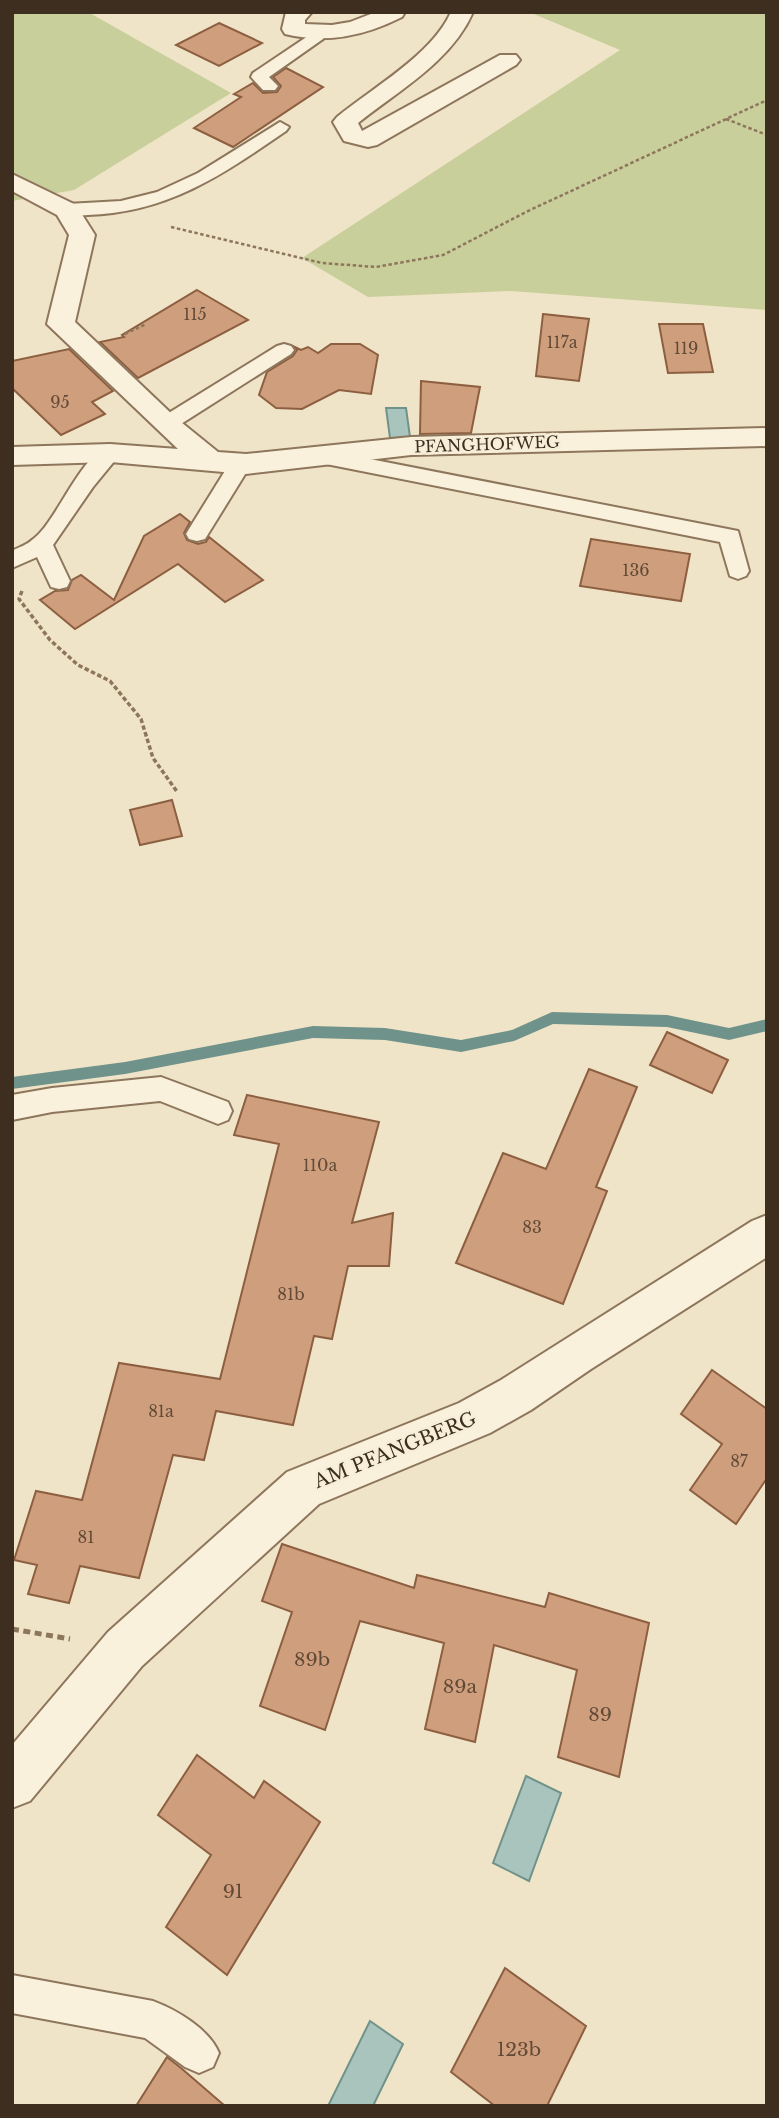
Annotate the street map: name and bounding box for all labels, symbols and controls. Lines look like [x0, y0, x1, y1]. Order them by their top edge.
house number: 115 [183, 304, 207, 324]
house number: 117a [546, 332, 578, 352]
house number: 119 [674, 338, 698, 358]
house number: 95 [50, 392, 70, 412]
street label: PFANGHOFWEG [414, 431, 560, 457]
house number: 136 [622, 560, 650, 580]
house number: 110a [303, 1155, 337, 1175]
house number: 83 [522, 1217, 542, 1237]
house number: 81b [277, 1284, 305, 1304]
house number: 81a [148, 1401, 174, 1421]
street label: AM PFANGBERG [310, 1407, 480, 1493]
house number: 87 [730, 1451, 749, 1471]
house number: 81 [78, 1527, 94, 1547]
house number: 89b [294, 1648, 330, 1671]
house number: 89a [443, 1675, 478, 1698]
house number: 89 [588, 1703, 612, 1726]
house number: 91 [223, 1880, 243, 1903]
house number: 123b [497, 2038, 541, 2061]

